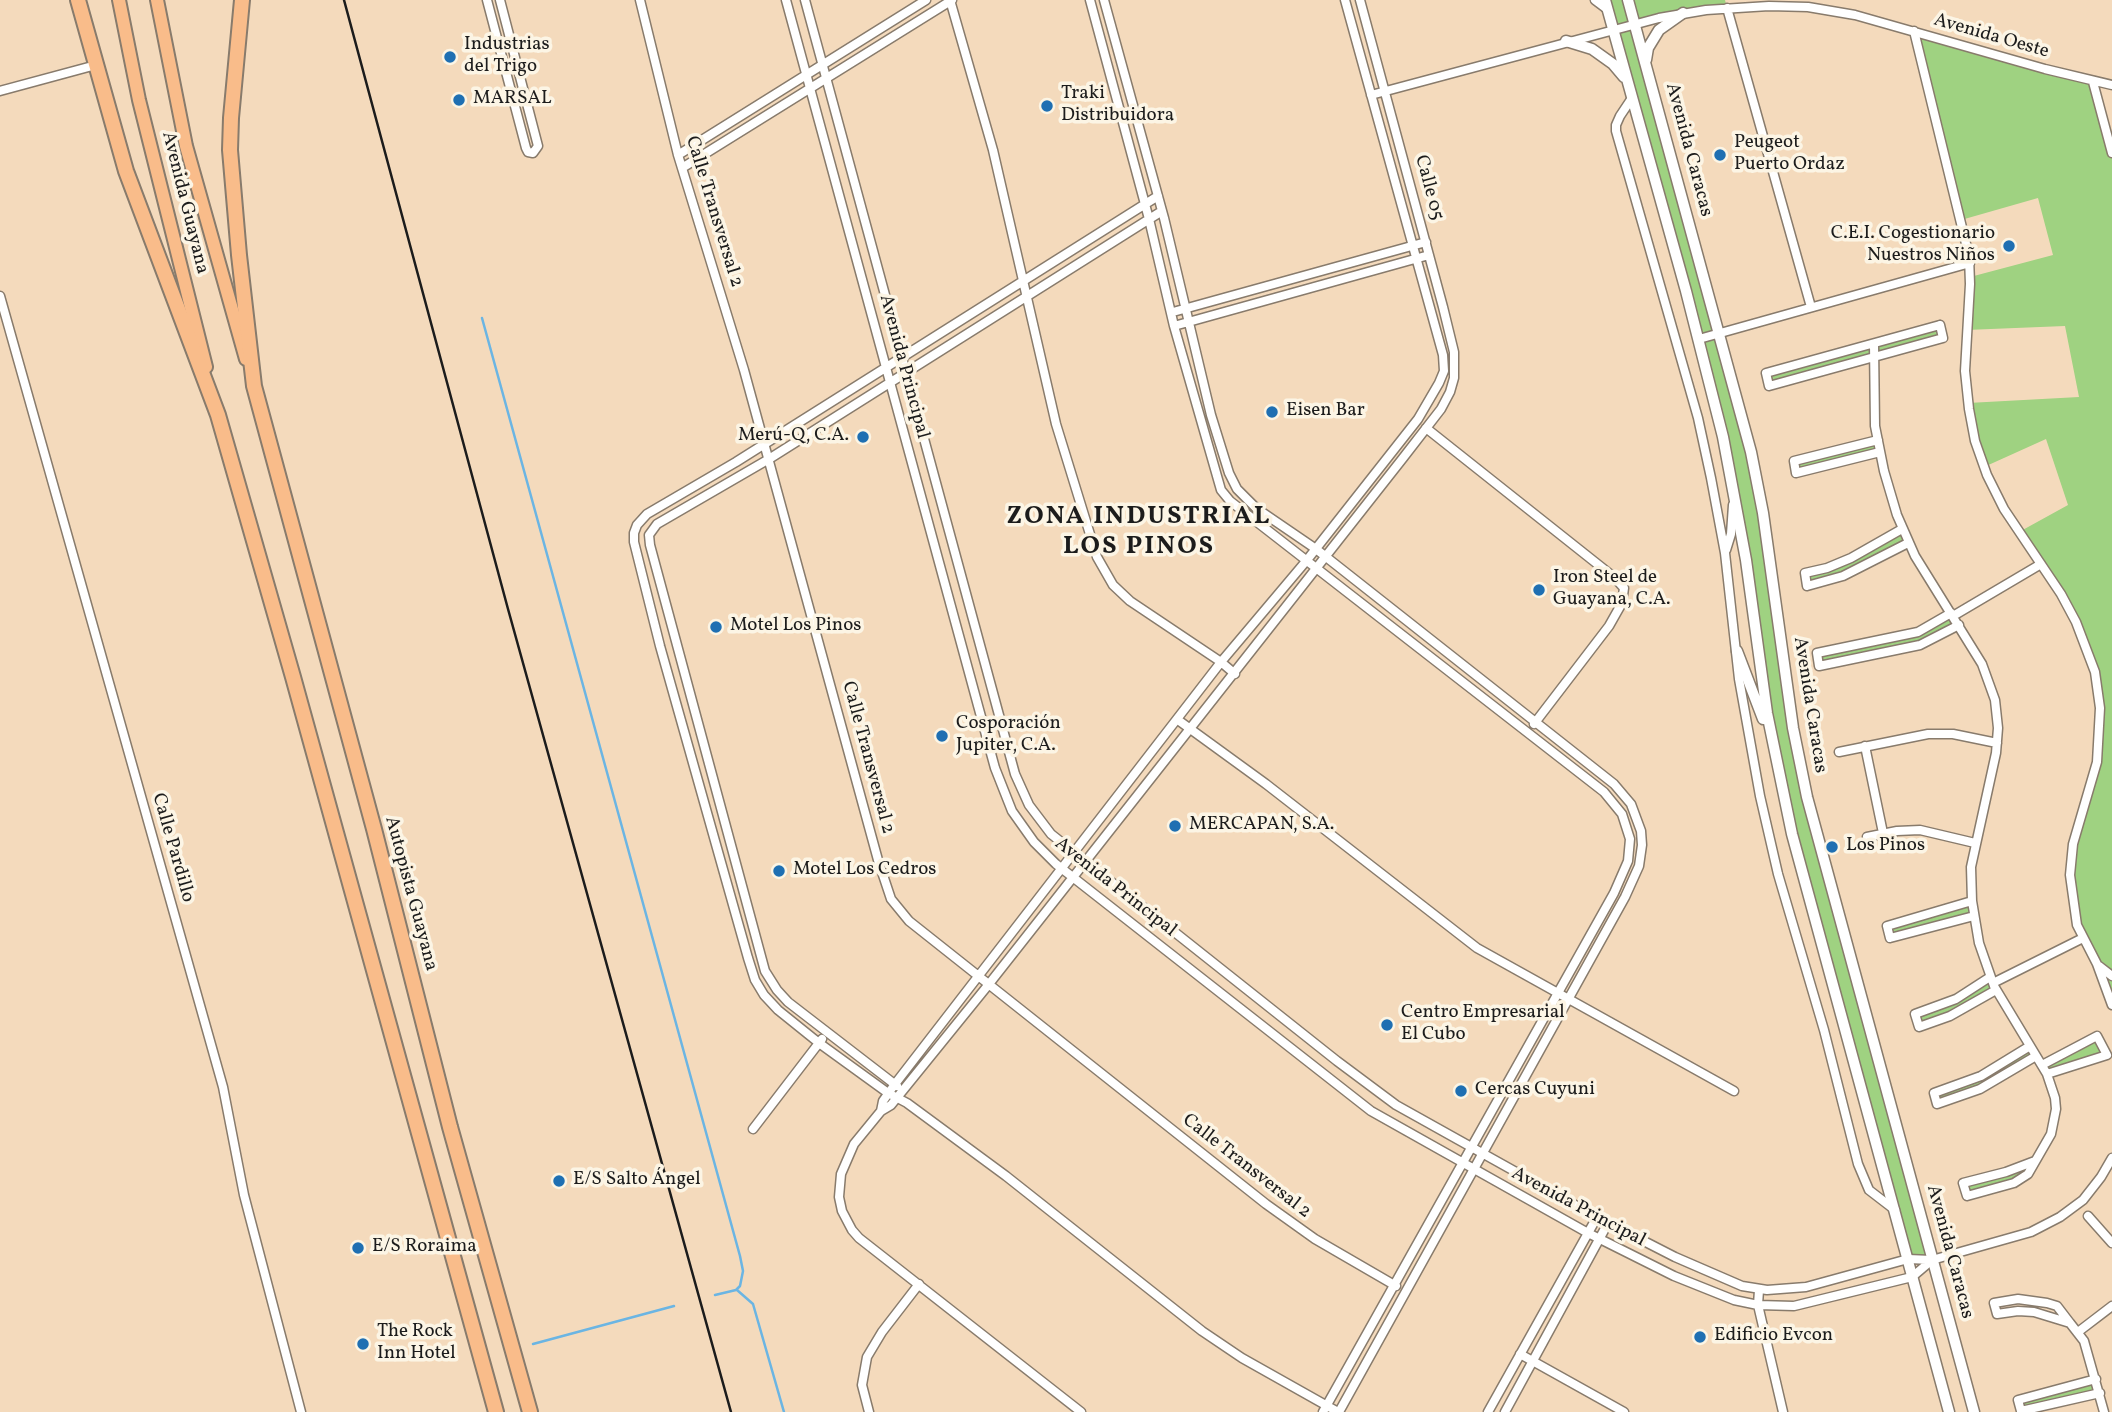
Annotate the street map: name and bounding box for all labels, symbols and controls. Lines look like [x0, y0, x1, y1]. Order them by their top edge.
street label: Avenida Oeste [1931, 10, 2051, 64]
place label: Industrias del Trigo [464, 35, 550, 79]
marker: Industrias del Trigo [442, 49, 458, 65]
street label: Avenida Caracas [1659, 81, 1717, 219]
place label: Traki Distribuidora [1061, 84, 1174, 128]
place label: MARSAL [473, 89, 552, 111]
marker: MARSAL [451, 92, 467, 108]
marker: Traki Distribuidora [1039, 98, 1055, 114]
street label: Avenida Guayana [155, 129, 213, 277]
place label: Peugeot Puerto Ordaz [1734, 133, 1845, 177]
street label: Calle Transversal 2 [679, 134, 747, 290]
marker: Peugeot Puerto Ordaz [1712, 147, 1728, 163]
street label: Calle 05 [1408, 153, 1448, 223]
place label: C.E.I. Cogestionario Nuestros Niños [1831, 224, 1995, 268]
marker: C.E.I. Cogestionario Nuestros Niños [2001, 238, 2017, 254]
street label: Avenida Principal [873, 292, 933, 442]
place label: Eisen Bar [1286, 401, 1365, 423]
marker: Eisen Bar [1264, 404, 1280, 420]
place label: Merú-Q, C.A. [738, 426, 849, 448]
marker: Merú-Q, C.A. [855, 429, 871, 445]
district label: ZONA INDUSTRIAL LOS PINOS [1008, 502, 1270, 564]
place label: Iron Steel de Guayana, C.A. [1553, 568, 1671, 612]
marker: Iron Steel de Guayana, C.A. [1531, 582, 1547, 598]
place label: Motel Los Pinos [730, 616, 861, 638]
marker: Motel Los Pinos [708, 619, 724, 635]
street label: Avenida Caracas [1787, 635, 1831, 775]
street label: Calle Transversal 2 [836, 679, 898, 837]
place label: Cosporación Jupiter, C.A. [956, 714, 1061, 758]
marker: Cosporación Jupiter, C.A. [934, 728, 950, 744]
street label: Calle Pardillo [146, 791, 198, 905]
street label: Autopista Guayana [378, 814, 442, 974]
place label: MERCAPAN, S.A. [1189, 815, 1334, 837]
marker: MERCAPAN, S.A. [1167, 818, 1183, 834]
street label: Avenida Principal [1050, 833, 1180, 943]
place label: Los Pinos [1846, 836, 1925, 858]
marker: Los Pinos [1824, 839, 1840, 855]
place label: Motel Los Cedros [793, 860, 936, 882]
marker: Motel Los Cedros [771, 863, 787, 879]
place label: Centro Empresarial El Cubo [1401, 1003, 1565, 1047]
marker: Centro Empresarial El Cubo [1379, 1017, 1395, 1033]
place label: Cercas Cuyuni [1475, 1080, 1595, 1102]
marker: Cercas Cuyuni [1453, 1083, 1469, 1099]
street label: Calle Transversal 2 [1177, 1110, 1315, 1224]
street label: Avenida Principal [1507, 1163, 1649, 1253]
place label: E/S Salto Ángel [573, 1170, 701, 1192]
marker: E/S Salto Ángel [551, 1173, 567, 1189]
street label: Avenida Caracas [1920, 1183, 1978, 1321]
place label: E/S Roraima [372, 1237, 477, 1259]
marker: E/S Roraima [350, 1240, 366, 1256]
place label: The Rock Inn Hotel [377, 1322, 456, 1366]
place label: Edificio Evcon [1714, 1326, 1833, 1348]
marker: Edificio Evcon [1692, 1329, 1708, 1345]
marker: The Rock Inn Hotel [355, 1336, 371, 1352]

